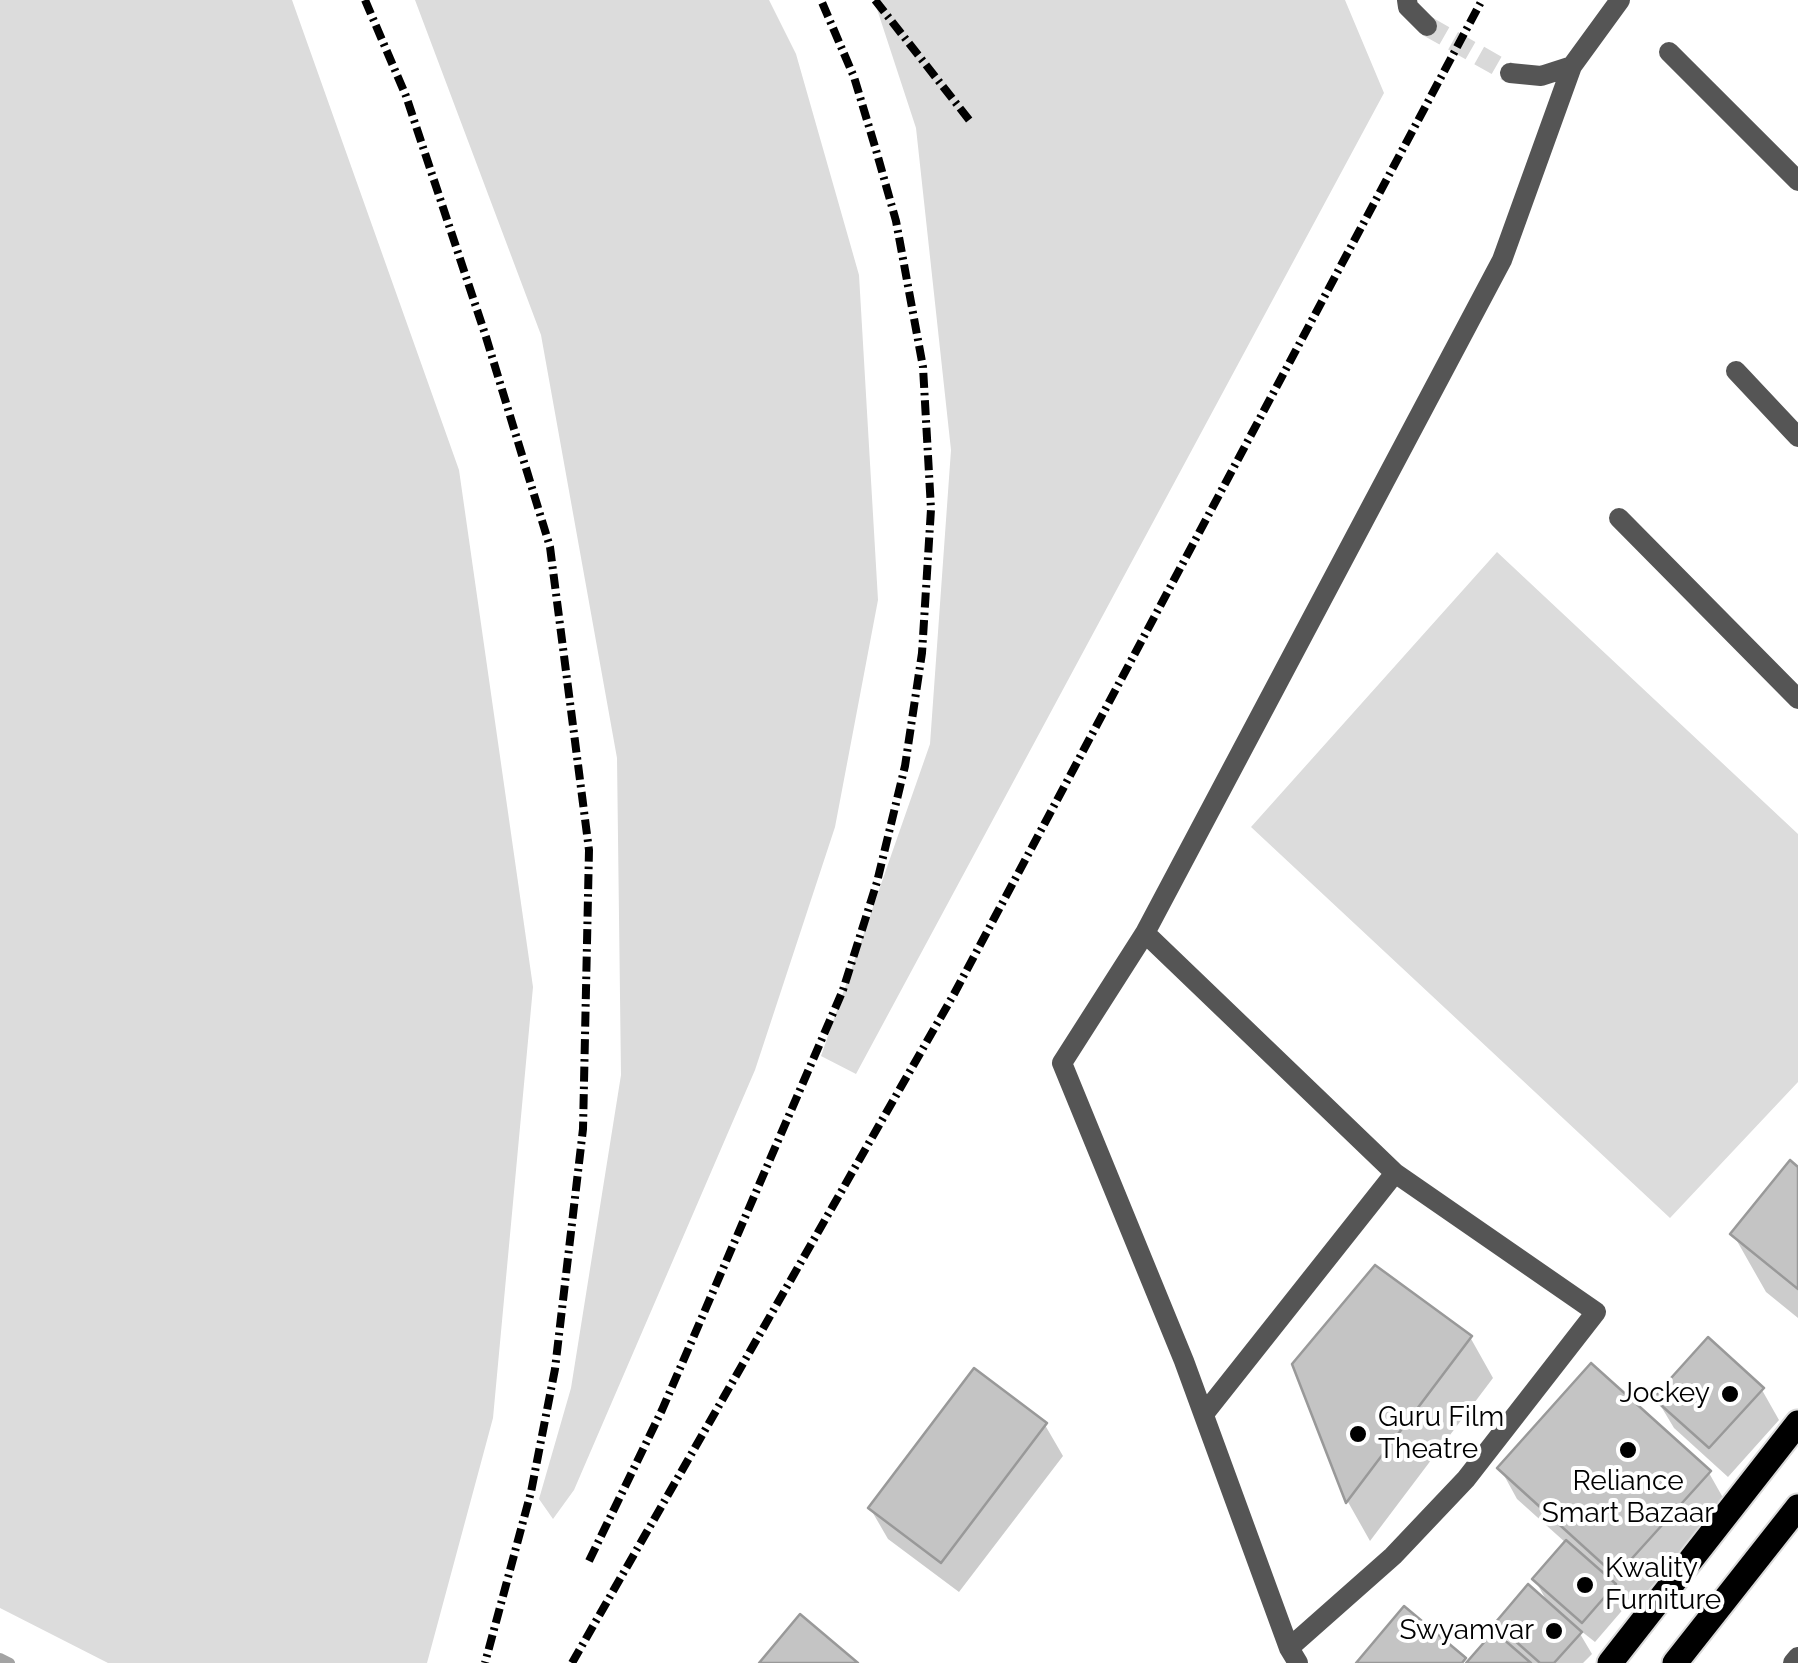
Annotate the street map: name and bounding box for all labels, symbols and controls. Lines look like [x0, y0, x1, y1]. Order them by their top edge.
place label: Jockey [1619, 1377, 1710, 1411]
marker: Jockey [1719, 1383, 1741, 1405]
place label: Guru Film Theatre [1378, 1401, 1504, 1467]
marker: Guru Film Theatre [1347, 1423, 1369, 1445]
marker: Reliance Smart Bazaar [1617, 1439, 1639, 1461]
place label: Reliance Smart Bazaar [1542, 1465, 1714, 1531]
place label: Kwality Furniture [1605, 1552, 1721, 1618]
marker: Kwality Furniture [1574, 1574, 1596, 1596]
place label: Swyamvar [1400, 1614, 1534, 1648]
marker: Swyamvar [1543, 1620, 1565, 1642]

